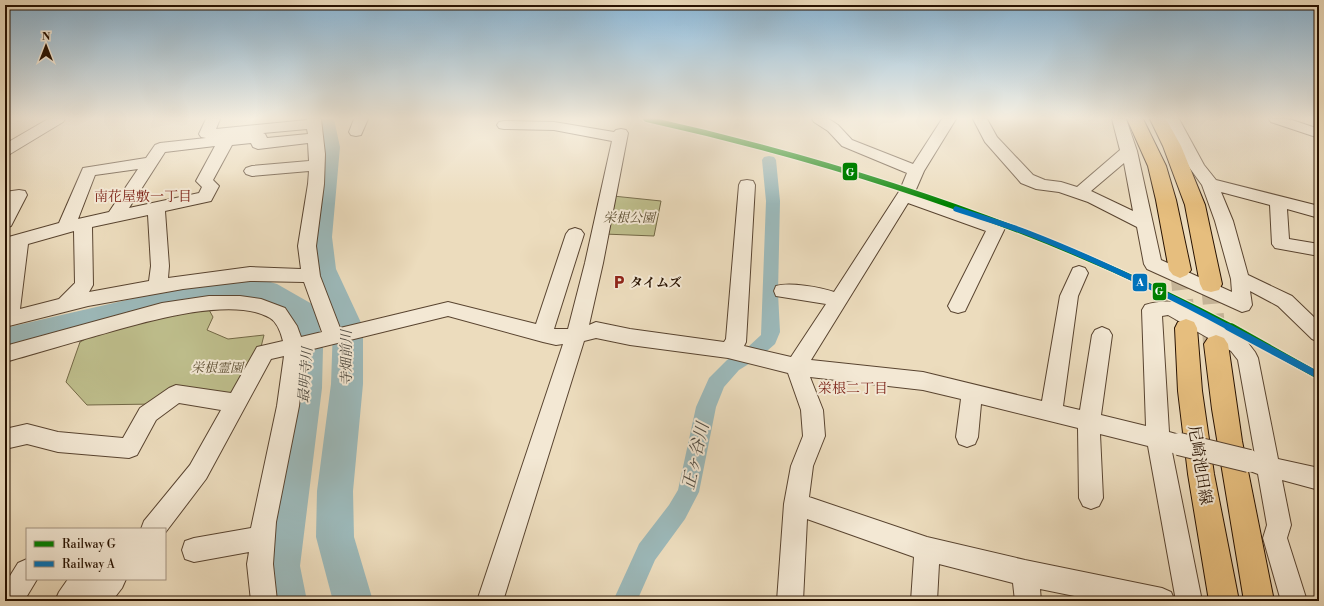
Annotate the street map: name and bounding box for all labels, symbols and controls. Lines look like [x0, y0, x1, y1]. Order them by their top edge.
north arrow [26, 26, 66, 66]
text: N [42, 30, 51, 44]
line badge: G [842, 162, 858, 181]
text: G [846, 166, 855, 180]
district label: 南花屋敷一丁目 [94, 188, 192, 206]
park label: 栄根公園 [603, 210, 657, 226]
line badge: A [1132, 273, 1148, 292]
parking icon: タイムズ [611, 274, 627, 290]
place label: タイムズ [630, 275, 682, 291]
text: A [1135, 276, 1145, 290]
line badge: G [1152, 282, 1167, 301]
text: G [1155, 285, 1164, 299]
water label: 寺畑前川 [338, 328, 356, 386]
water label: 最明寺川 [295, 345, 317, 404]
park label: 栄根霊園 [191, 360, 245, 376]
district label: 栄根二丁目 [818, 380, 888, 398]
water label: 正ヶ谷川 [678, 419, 715, 492]
street label: 尼崎池田線 [1184, 424, 1216, 506]
legend [26, 528, 166, 580]
text: Railway G [62, 537, 116, 552]
text: Railway A [62, 557, 116, 572]

